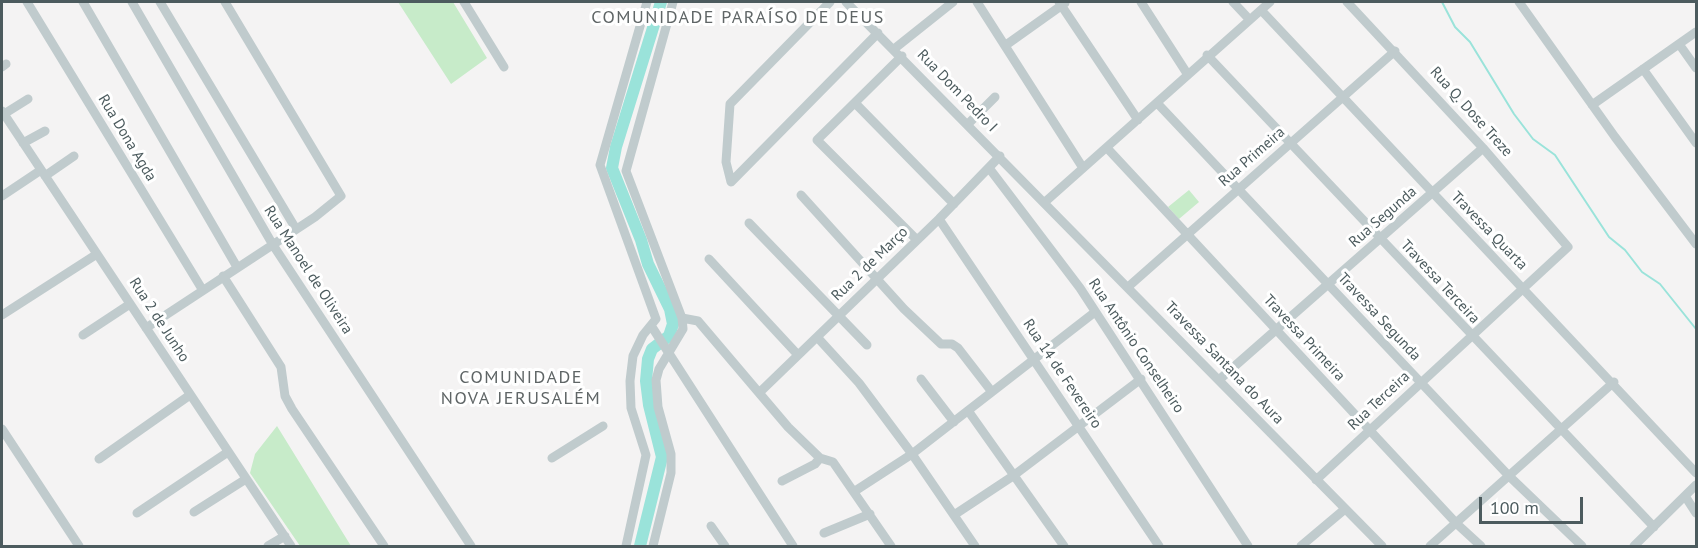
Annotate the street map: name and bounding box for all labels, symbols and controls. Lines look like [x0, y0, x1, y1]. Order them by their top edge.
district label: COMUNIDADE PARAÍSO DE DEUS [591, 7, 885, 29]
street label: Rua Dom Pedro I [913, 46, 1001, 136]
street label: Rua Q. Dose Treze [1426, 63, 1516, 161]
street label: Rua Dona Agda [94, 91, 160, 185]
street label: Rua Primeira [1215, 123, 1289, 191]
street label: Rua Segunda [1346, 183, 1420, 251]
street label: Travessa Quarta [1447, 188, 1531, 274]
street label: Rua Manoel de Oliveira [260, 202, 356, 338]
street label: Rua 2 de Março [828, 223, 912, 305]
street label: Travessa Terceira [1397, 236, 1483, 328]
street label: Travessa Segunda [1334, 269, 1424, 365]
street label: Rua 2 de Junho [125, 274, 193, 366]
street label: Rua Antônio Conselheiro [1084, 275, 1188, 417]
street label: Travessa Primeira [1259, 291, 1349, 385]
street label: Travessa Santana do Aura [1161, 298, 1287, 428]
street label: Rua 14 de Fevereiro [1019, 316, 1105, 432]
district label: COMUNIDADE NOVA JERUSALÉM [441, 367, 601, 410]
street label: Rua Terceira [1344, 368, 1414, 434]
scale bar [1482, 485, 1586, 523]
text: 100 m [1490, 496, 1539, 519]

